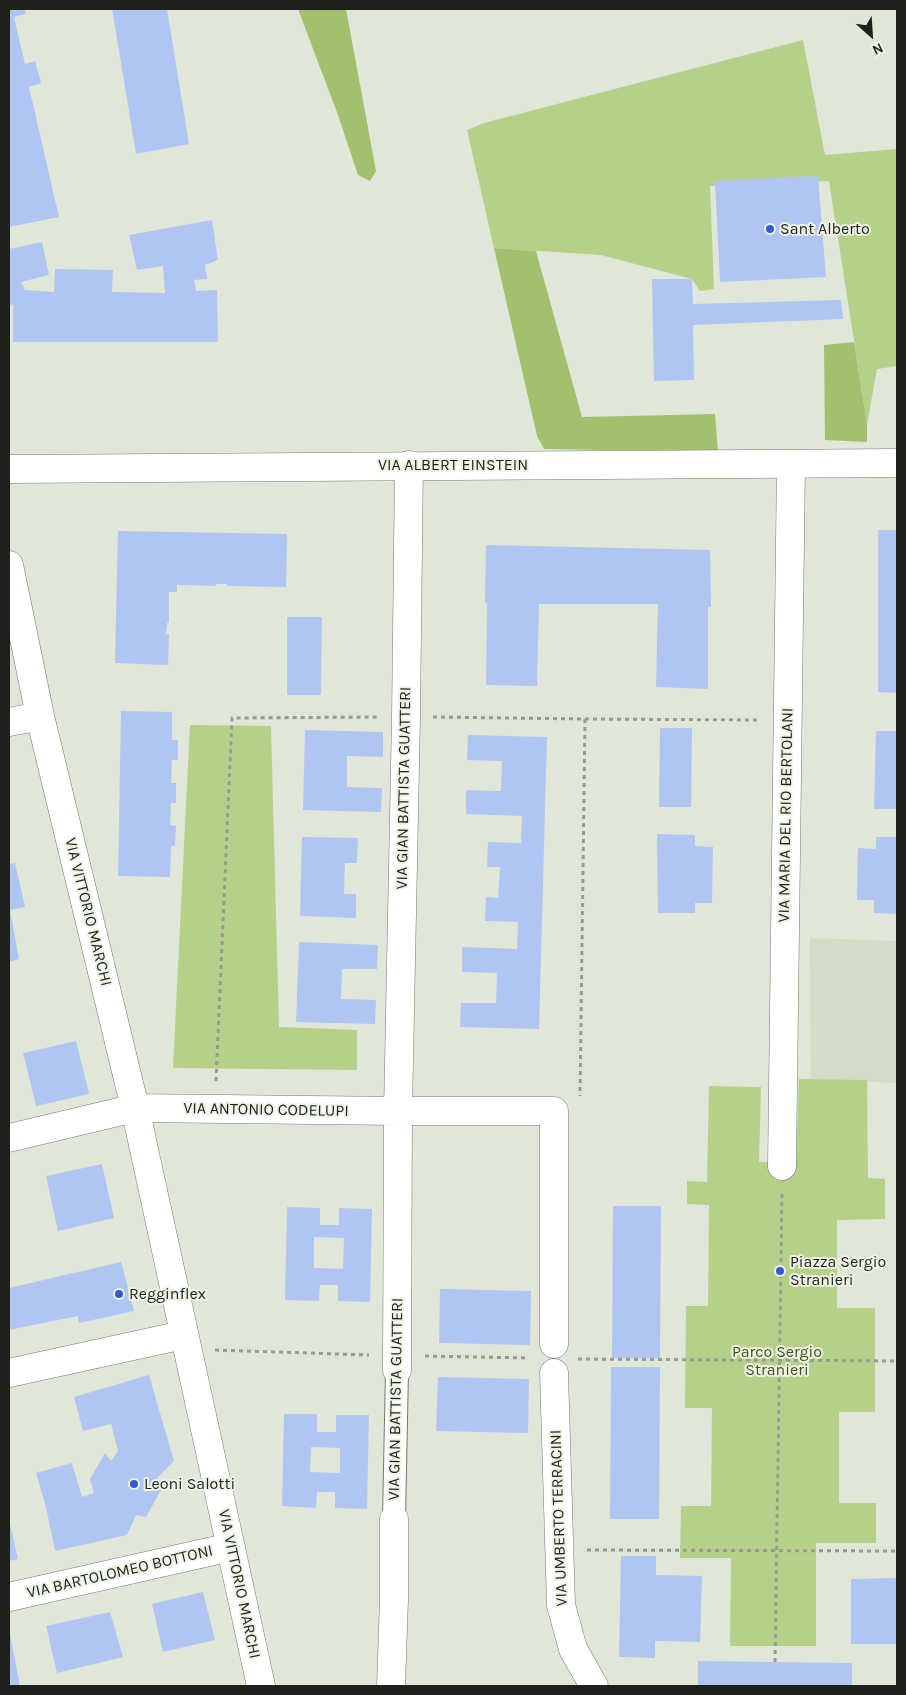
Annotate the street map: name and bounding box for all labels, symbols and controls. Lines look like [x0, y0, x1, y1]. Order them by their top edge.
north arrow [846, 10, 896, 60]
text: N [870, 39, 886, 59]
place label: Sant Alberto [780, 219, 870, 239]
marker: Sant Alberto [764, 223, 776, 235]
street label: VIA ALBERT EINSTEIN [378, 455, 528, 475]
street label: VIA GIAN BATTISTA GUATTERI [393, 686, 415, 890]
street label: VIA MARIA DEL RIO BERTOLANI [775, 707, 797, 923]
street label: VIA VITTORIO MARCHI [60, 836, 116, 988]
street label: VIA ANTONIO CODELUPI [183, 1099, 349, 1121]
place label: Piazza Sergio Stranieri [790, 1252, 886, 1290]
marker: Piazza Sergio Stranieri [774, 1265, 786, 1277]
place label: Regginflex [129, 1284, 206, 1304]
marker: Regginflex [113, 1288, 125, 1300]
street label: VIA GIAN BATTISTA GUATTERI [385, 1297, 407, 1501]
park label: Parco Sergio Stranieri [732, 1342, 822, 1380]
street label: VIA UMBERTO TERRACINI [546, 1429, 572, 1607]
place label: Leoni Salotti [144, 1474, 235, 1494]
marker: Leoni Salotti [128, 1478, 140, 1490]
street label: VIA VITTORIO MARCHI [214, 1508, 264, 1660]
street label: VIA BARTOLOMEO BOTTONI [25, 1541, 215, 1603]

